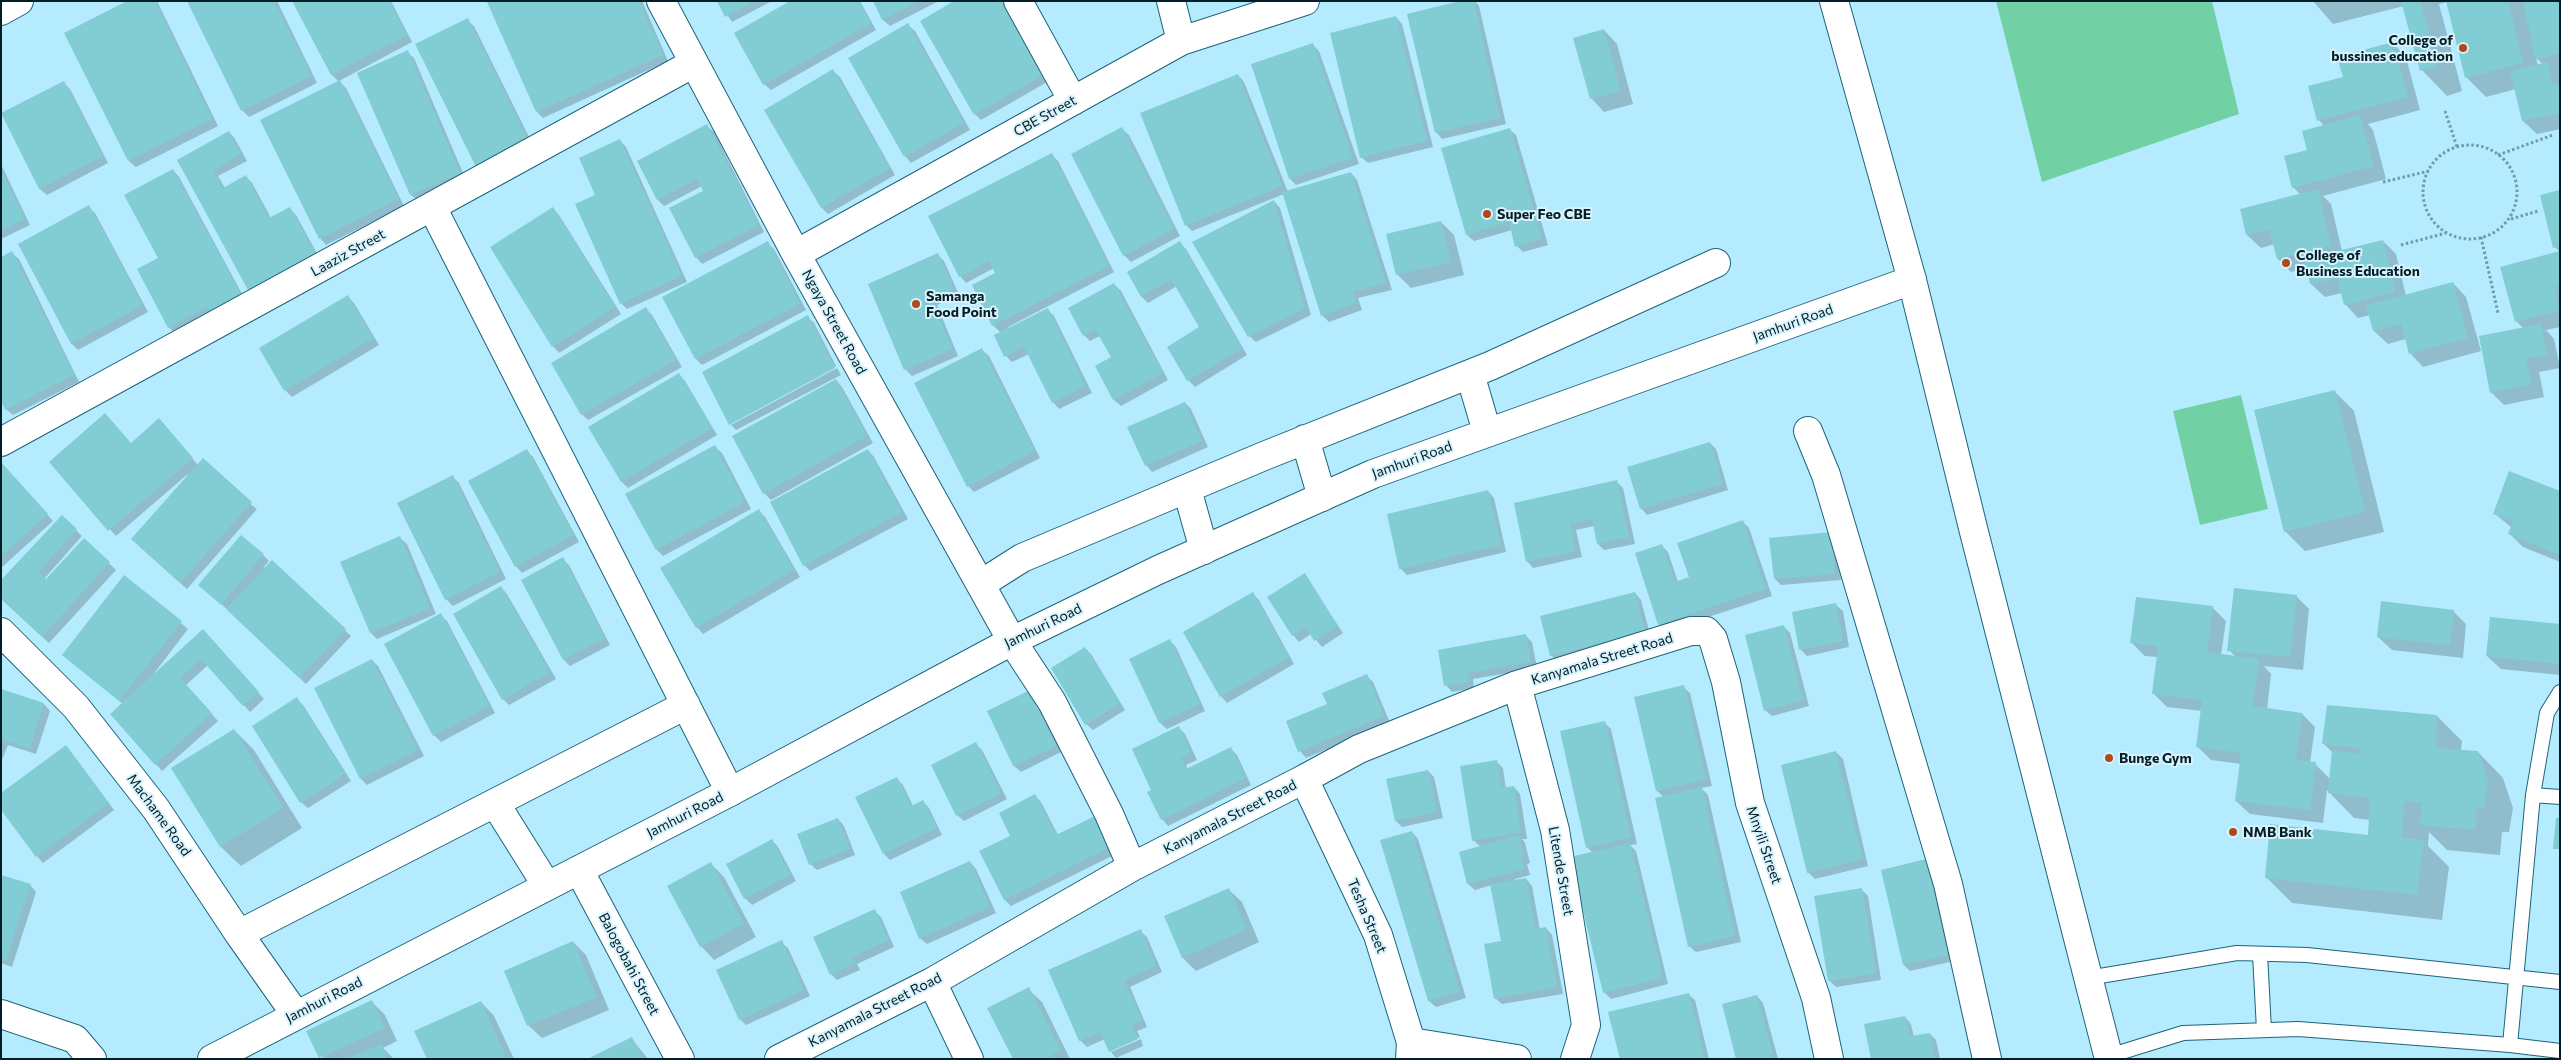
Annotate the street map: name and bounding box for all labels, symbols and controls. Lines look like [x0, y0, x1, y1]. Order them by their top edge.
place label: College of bussines education [2331, 32, 2453, 64]
marker: College of bussines education [2457, 42, 2469, 54]
street label: CBE Street [1011, 92, 1079, 140]
place label: Super Feo CBE [1497, 206, 1591, 222]
marker: Super Feo CBE [1481, 208, 1493, 220]
street label: Laaziz Street [308, 226, 388, 280]
place label: College of Business Education [2296, 247, 2420, 280]
marker: College of Business Education [2280, 257, 2292, 269]
street label: Ngaya Street Road [798, 267, 870, 377]
place label: Samanga Food Point [926, 288, 997, 321]
marker: Samanga Food Point [910, 298, 922, 310]
street label: Jamhuri Road [1751, 301, 1835, 345]
street label: Jamhuri Road [1370, 438, 1454, 482]
street label: Jamhuri Road [1002, 600, 1084, 652]
street label: Kanyamala Street Road [1529, 629, 1675, 689]
place label: Bunge Gym [2119, 750, 2192, 766]
marker: Bunge Gym [2103, 752, 2115, 764]
street label: Machame Road [123, 770, 195, 860]
street label: Kanyamala Street Road [1161, 776, 1299, 858]
street label: Jamhuri Road [644, 788, 726, 842]
street label: Mnyili Street [1743, 804, 1785, 886]
place label: NMB Bank [2243, 824, 2312, 840]
street label: Litende Street [1545, 825, 1577, 917]
marker: NMB Bank [2227, 826, 2239, 838]
street label: Tesha Street [1344, 876, 1390, 956]
street label: Balogobahi Street [595, 910, 663, 1018]
street label: Kanyamala Street Road [806, 969, 944, 1051]
street label: Jamhuri Road [283, 973, 365, 1027]

